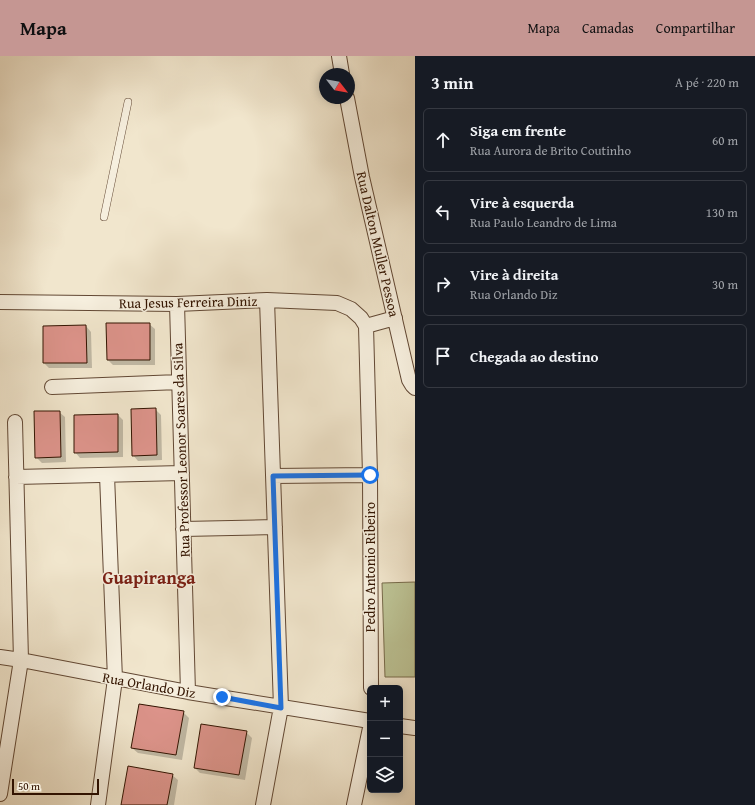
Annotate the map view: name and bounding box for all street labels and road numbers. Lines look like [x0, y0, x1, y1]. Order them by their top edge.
street label: Rua Dalton Muller Pessoa [352, 169, 405, 319]
street label: Rua Jesus Ferreira Diniz [119, 291, 257, 313]
street label: Rua Professor Leonor Soares da Silva [167, 342, 195, 558]
street label: Pedro Antonio Ribeiro [360, 502, 380, 632]
street label: Rua Orlando Diz [101, 667, 197, 703]

